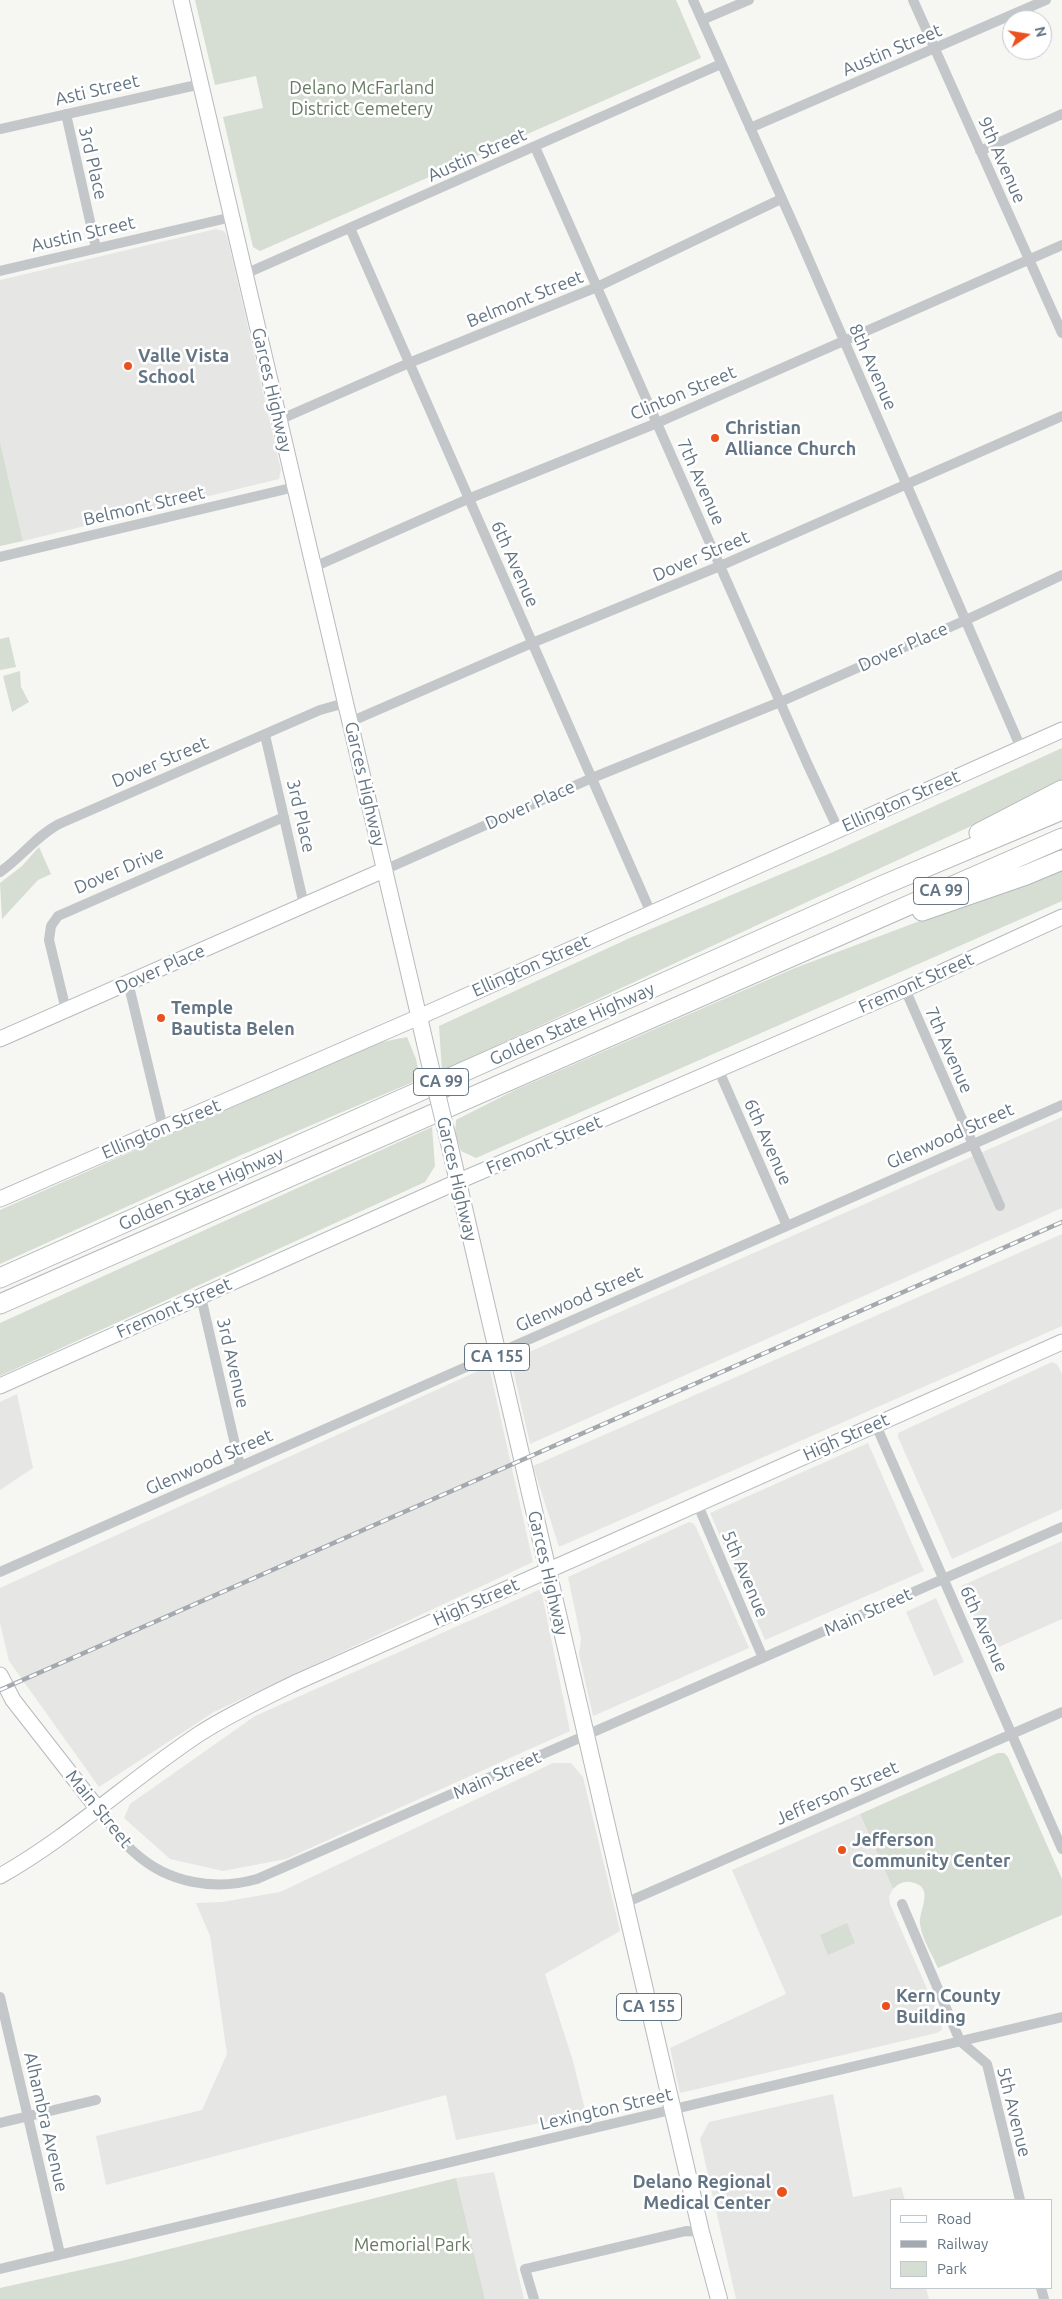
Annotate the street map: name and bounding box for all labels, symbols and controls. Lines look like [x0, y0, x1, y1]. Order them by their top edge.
north arrow [1002, 10, 1052, 60]
street label: Austin Street [839, 19, 945, 81]
text: N [1032, 25, 1050, 39]
street label: Asti Street [53, 70, 141, 110]
park label: Delano McFarland District Cemetery [289, 77, 435, 120]
street label: 9th Avenue [973, 113, 1031, 207]
street label: 3rd Place [74, 124, 112, 202]
street label: Austin Street [424, 124, 530, 186]
street label: Austin Street [29, 212, 137, 256]
street label: Belmont Street [464, 266, 586, 332]
street label: 8th Avenue [844, 320, 902, 414]
street label: Garces Highway [247, 325, 297, 455]
place label: Valle Vista School [138, 345, 229, 388]
marker: Valle Vista School [122, 360, 134, 372]
street label: Clinton Street [627, 361, 739, 425]
place label: Christian Alliance Church [725, 417, 856, 459]
marker: Christian Alliance Church [709, 432, 721, 444]
street label: 7th Avenue [672, 435, 730, 529]
street label: Belmont Street [81, 482, 207, 530]
street label: 6th Avenue [486, 517, 544, 611]
street label: Dover Street [649, 526, 753, 586]
street label: Dover Place [855, 618, 951, 676]
street label: Garces Highway [340, 719, 390, 849]
street label: Dover Street [108, 732, 212, 792]
street label: Ellington Street [839, 765, 963, 837]
street label: Dover Place [482, 776, 578, 834]
street label: 3rd Place [282, 777, 320, 855]
street label: Dover Drive [71, 841, 167, 899]
road number: CA 99 [914, 878, 968, 904]
street label: Ellington Street [469, 930, 593, 1002]
street label: Dover Place [112, 940, 208, 998]
street label: Fremont Street [855, 948, 977, 1018]
street label: Golden State Highway [486, 978, 658, 1070]
place label: Temple Bautista Belen [171, 997, 295, 1040]
street label: 7th Avenue [920, 1003, 978, 1097]
marker: Temple Bautista Belen [155, 1012, 167, 1024]
road number: CA 99 [414, 1068, 468, 1096]
street label: Ellington Street [98, 1094, 224, 1164]
street label: 6th Avenue [739, 1095, 797, 1189]
street label: Glenwood Street [883, 1098, 1017, 1174]
street label: Fremont Street [483, 1111, 605, 1179]
street label: Garces Highway [432, 1114, 482, 1244]
street label: Golden State Highway [115, 1143, 287, 1235]
street label: Glenwood Street [512, 1261, 646, 1337]
street label: Fremont Street [113, 1273, 235, 1343]
street label: 3rd Avenue [212, 1316, 254, 1410]
road number: CA 155 [464, 1344, 530, 1370]
street label: High Street [800, 1408, 892, 1466]
street label: Glenwood Street [142, 1424, 276, 1500]
street label: Garces Highway [523, 1508, 573, 1638]
street label: 5th Avenue [717, 1527, 773, 1621]
street label: High Street [430, 1573, 522, 1631]
street label: 6th Avenue [955, 1582, 1013, 1676]
street label: Main Street [821, 1583, 915, 1641]
street label: Main Street [450, 1746, 544, 1804]
street label: Jefferson Street [772, 1756, 902, 1830]
street label: Main Street [61, 1766, 137, 1852]
place label: Jefferson Community Center [852, 1829, 1010, 1872]
marker: Jefferson Community Center [836, 1844, 848, 1856]
place label: Kern County Building [896, 1985, 1001, 2028]
road number: CA 155 [616, 1994, 682, 2020]
marker: Kern County Building [880, 2000, 892, 2012]
street label: Alhambra Avenue [19, 2050, 73, 2194]
street label: 5th Avenue [992, 2065, 1036, 2159]
street label: Lexington Street [538, 2083, 674, 2135]
place label: Delano Regional Medical Center [632, 2171, 771, 2214]
marker: Delano Regional Medical Center [775, 2185, 789, 2199]
legend [890, 2199, 1052, 2289]
text: Road [937, 2210, 972, 2227]
park label: Memorial Park [354, 2234, 470, 2256]
text: Railway [937, 2235, 988, 2252]
text: Park [937, 2260, 967, 2277]

